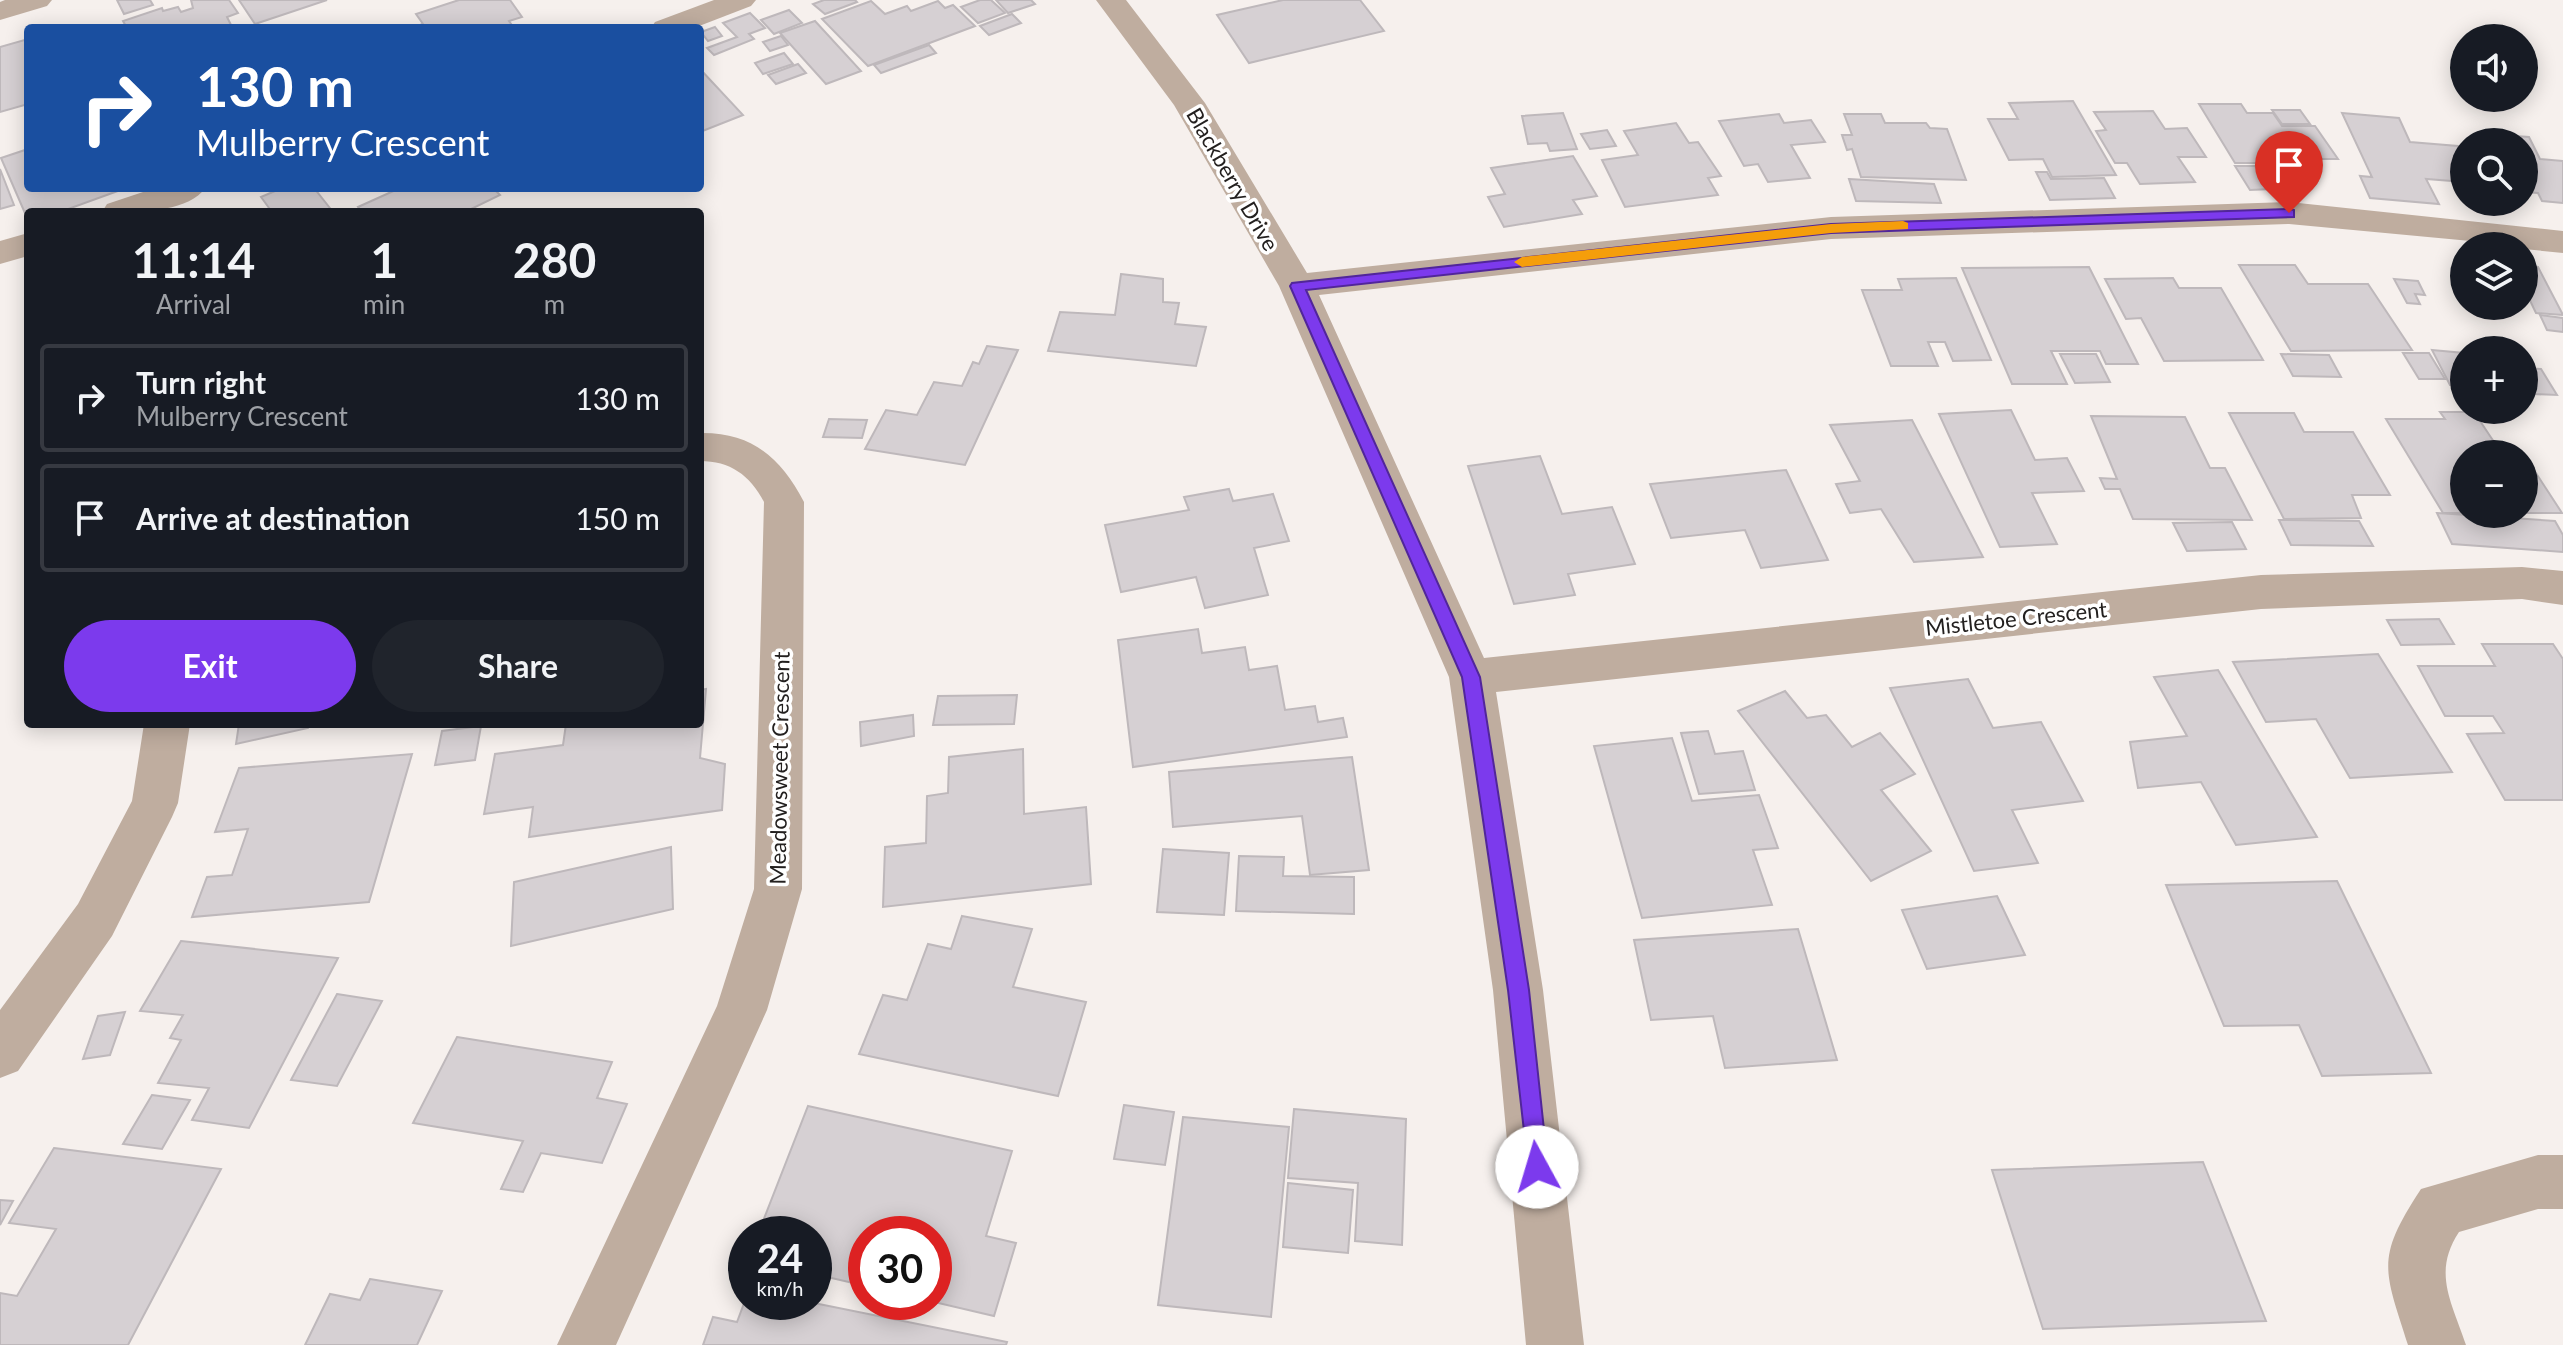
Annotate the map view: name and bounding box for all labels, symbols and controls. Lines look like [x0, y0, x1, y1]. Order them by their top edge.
map controls [2450, 24, 2538, 528]
button: sound [2450, 24, 2538, 112]
text: 130 m [196, 52, 354, 119]
icon: right [64, 56, 168, 160]
street label: Blackberry Drive [1181, 103, 1285, 255]
text: Mulberry Crescent [196, 120, 489, 164]
button: search [2450, 128, 2538, 216]
pin [2255, 131, 2323, 213]
icon: arrive [2267, 143, 2311, 187]
text: 11:14 [132, 231, 255, 288]
text: 1 [370, 231, 398, 288]
text: 280 [513, 231, 596, 288]
button: layers [2450, 232, 2538, 320]
text: Arrival [156, 288, 231, 320]
text: min [363, 288, 405, 320]
text: m [544, 288, 565, 320]
button: + [2450, 336, 2538, 424]
text: Turn right [136, 364, 266, 400]
icon: right [68, 376, 112, 420]
text: 130 m [575, 380, 660, 416]
text: Mulberry Crescent [136, 400, 348, 432]
button: − [2450, 440, 2538, 528]
icon: arrive [68, 496, 112, 540]
text: Arrive at destination [136, 500, 410, 536]
text: 150 m [575, 500, 660, 536]
street label: Mistletoe Crescent [1924, 595, 2108, 641]
button: Exit [64, 620, 356, 712]
button: Share [372, 620, 664, 712]
street label: Meadowsweet Crescent [763, 651, 795, 885]
position arrow [1495, 1125, 1579, 1209]
speed limit sign: 30 [848, 1216, 952, 1320]
text: 24 [757, 1234, 803, 1282]
text: km/h [757, 1276, 803, 1300]

